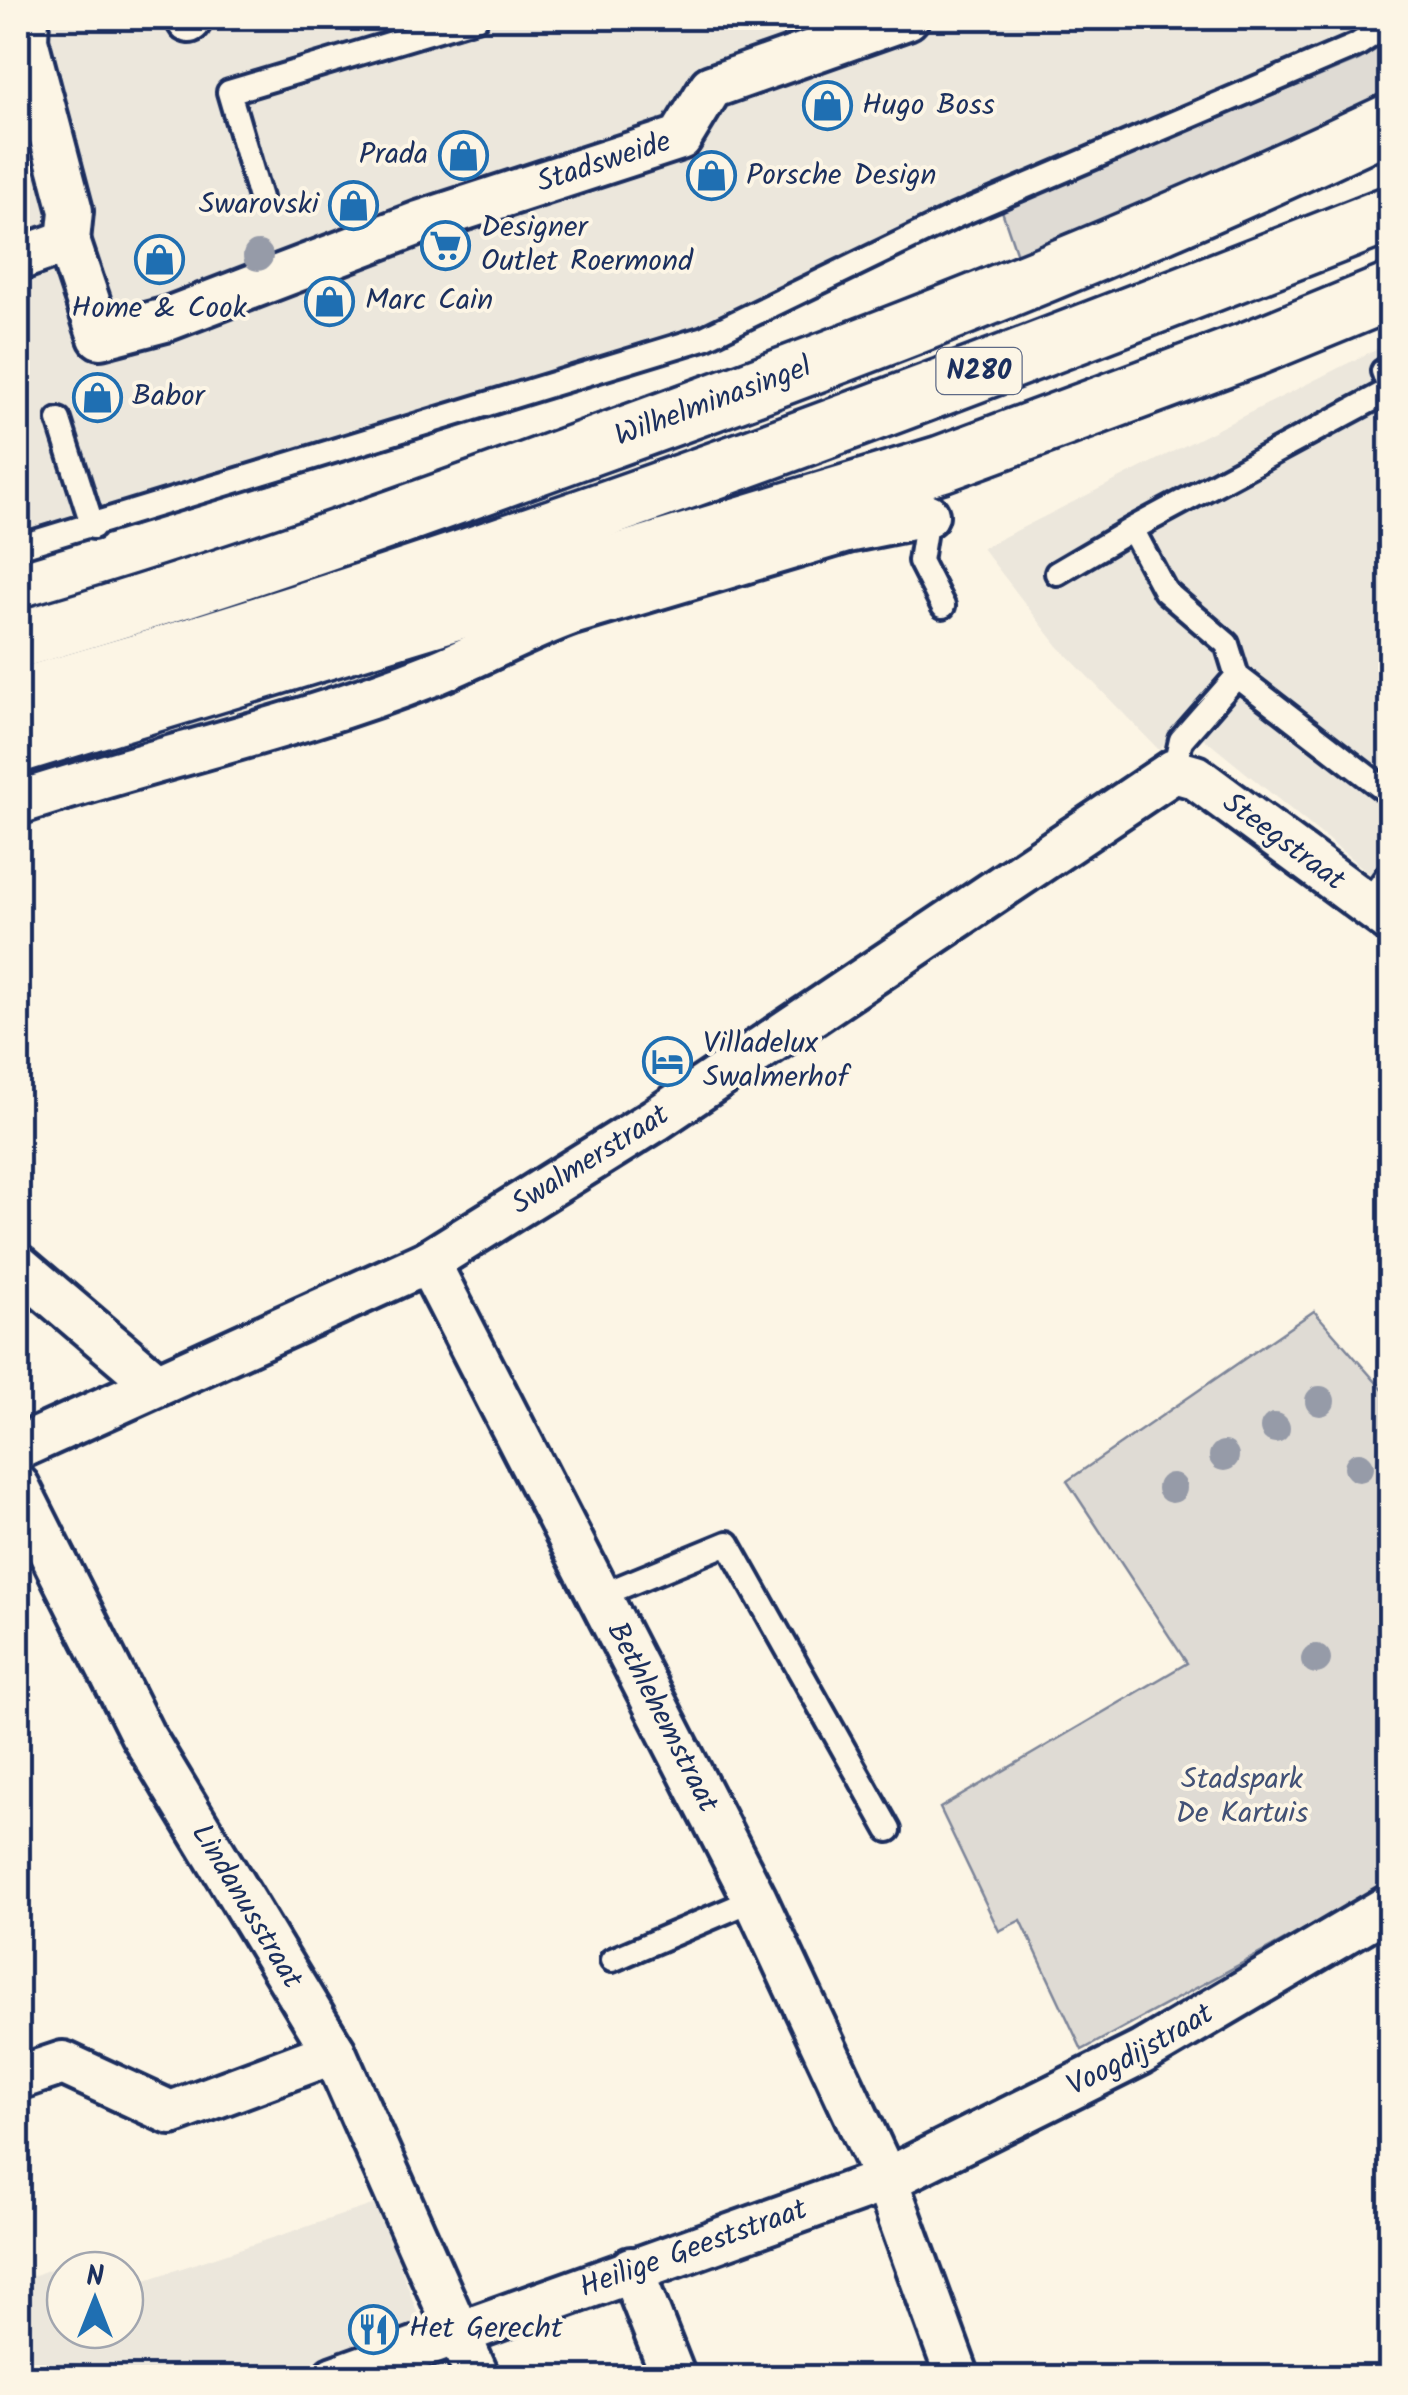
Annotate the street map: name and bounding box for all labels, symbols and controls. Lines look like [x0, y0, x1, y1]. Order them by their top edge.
shop icon: Hugo Boss [801, 80, 853, 132]
place label: Hugo Boss [862, 82, 995, 130]
street label: Stadsweide [531, 118, 677, 207]
shop icon: Prada [437, 129, 489, 181]
place label: Prada [359, 131, 428, 179]
shop icon: Porsche Design [685, 150, 737, 202]
place label: Porsche Design [746, 152, 937, 200]
shop icon: Swarovski [328, 179, 380, 231]
place label: Swarovski [199, 181, 321, 229]
place label: Designer Outlet Roermond [481, 204, 694, 286]
supermarket icon: Designer Outlet Roermond [420, 219, 472, 271]
shop icon: Home & Cook [133, 234, 185, 286]
shop icon: Marc Cain [304, 275, 356, 327]
place label: Marc Cain [365, 277, 493, 325]
place label: Home & Cook [71, 285, 248, 333]
street label: Wilhelminasingel [608, 344, 819, 460]
road number: N280 [936, 348, 1022, 394]
shop icon: Babor [71, 371, 123, 423]
place label: Babor [132, 373, 207, 421]
street label: Steegstraat [1212, 780, 1355, 904]
place label: Villadelux Swalmerhof [703, 1020, 852, 1102]
hotel icon: Villadelux Swalmerhof [642, 1035, 694, 1087]
street label: Swalmerstraat [502, 1092, 680, 1228]
street label: Bethlehemstraat [593, 1614, 731, 1822]
park label: Stadspark De Kartuis [1176, 1756, 1309, 1838]
street label: Lindanusstraat [178, 1815, 315, 1999]
street label: Voogdijstraat [1059, 1991, 1224, 2110]
street label: Heilige Geeststraat [573, 2186, 814, 2312]
north arrow [45, 2250, 145, 2350]
text: N [86, 2255, 104, 2300]
restaurant icon: Het Gerecht [348, 2303, 400, 2355]
place label: Het Gerecht [409, 2305, 563, 2353]

